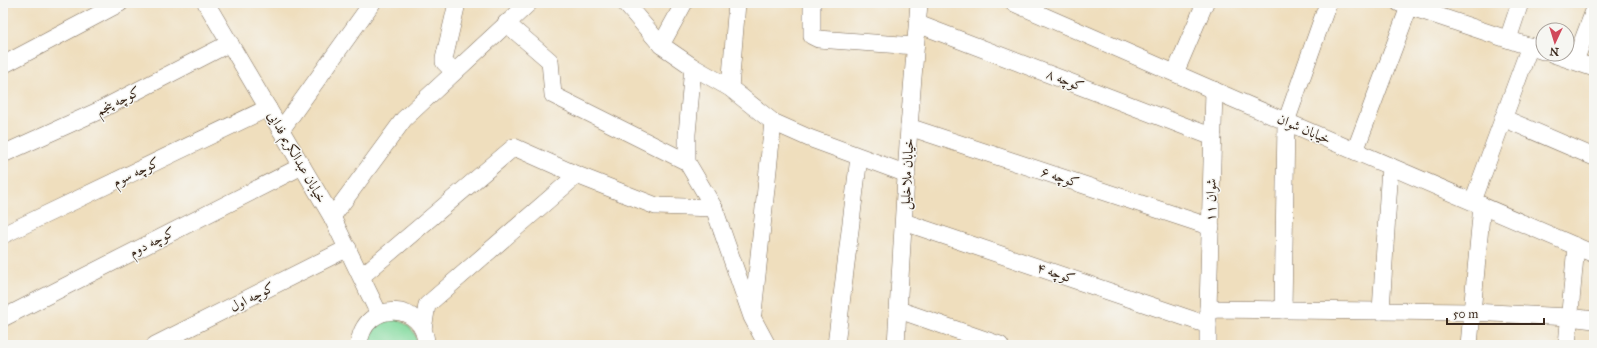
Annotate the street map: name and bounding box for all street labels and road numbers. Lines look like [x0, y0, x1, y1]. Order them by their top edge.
street label: کوچه ۸ [1043, 65, 1086, 96]
street label: کوچه پنجم [93, 83, 145, 124]
street label: خیابان عبدالکریم فدایی [260, 108, 330, 208]
street label: خیابان شوان [1275, 110, 1333, 148]
street label: خیابان ملاخلیل [897, 138, 919, 210]
street label: کوچه سوم [110, 153, 164, 194]
street label: کوچه ۶ [1038, 163, 1081, 192]
street label: شوان ۱۱ [1202, 178, 1220, 222]
street label: کوچه دوم [126, 223, 180, 264]
street label: کوچه ۴ [1034, 259, 1077, 288]
street label: کوچه اول [227, 279, 278, 316]

